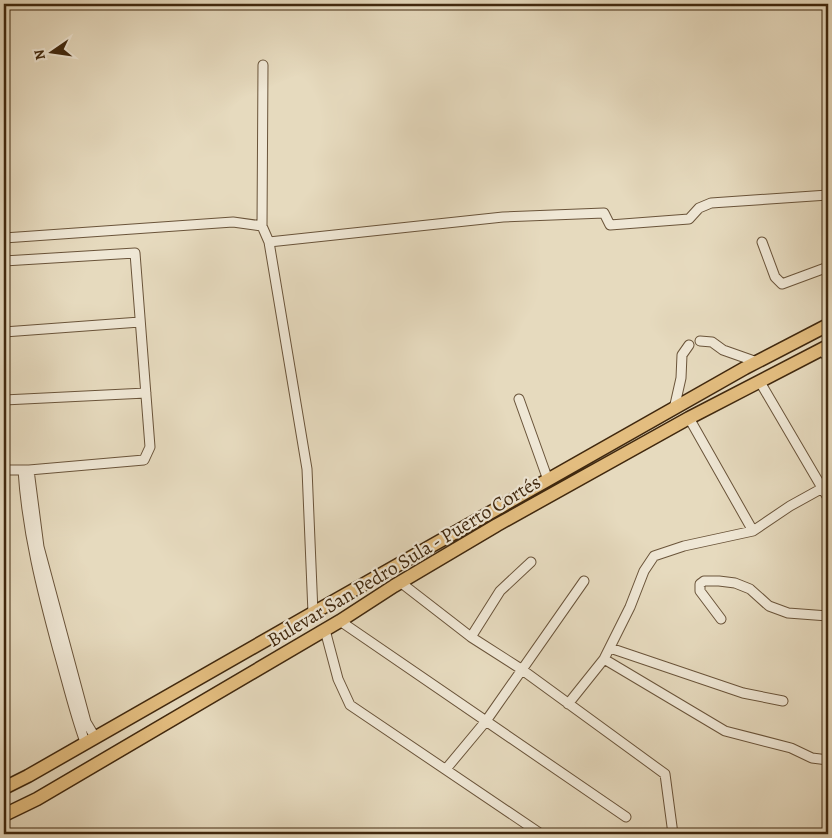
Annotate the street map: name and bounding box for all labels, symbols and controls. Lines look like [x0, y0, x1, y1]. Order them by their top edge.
north arrow [28, 28, 78, 78]
text: N [29, 48, 50, 62]
street label: Bulevar San Pedro Sula - Puerto Cortés [262, 468, 546, 654]

